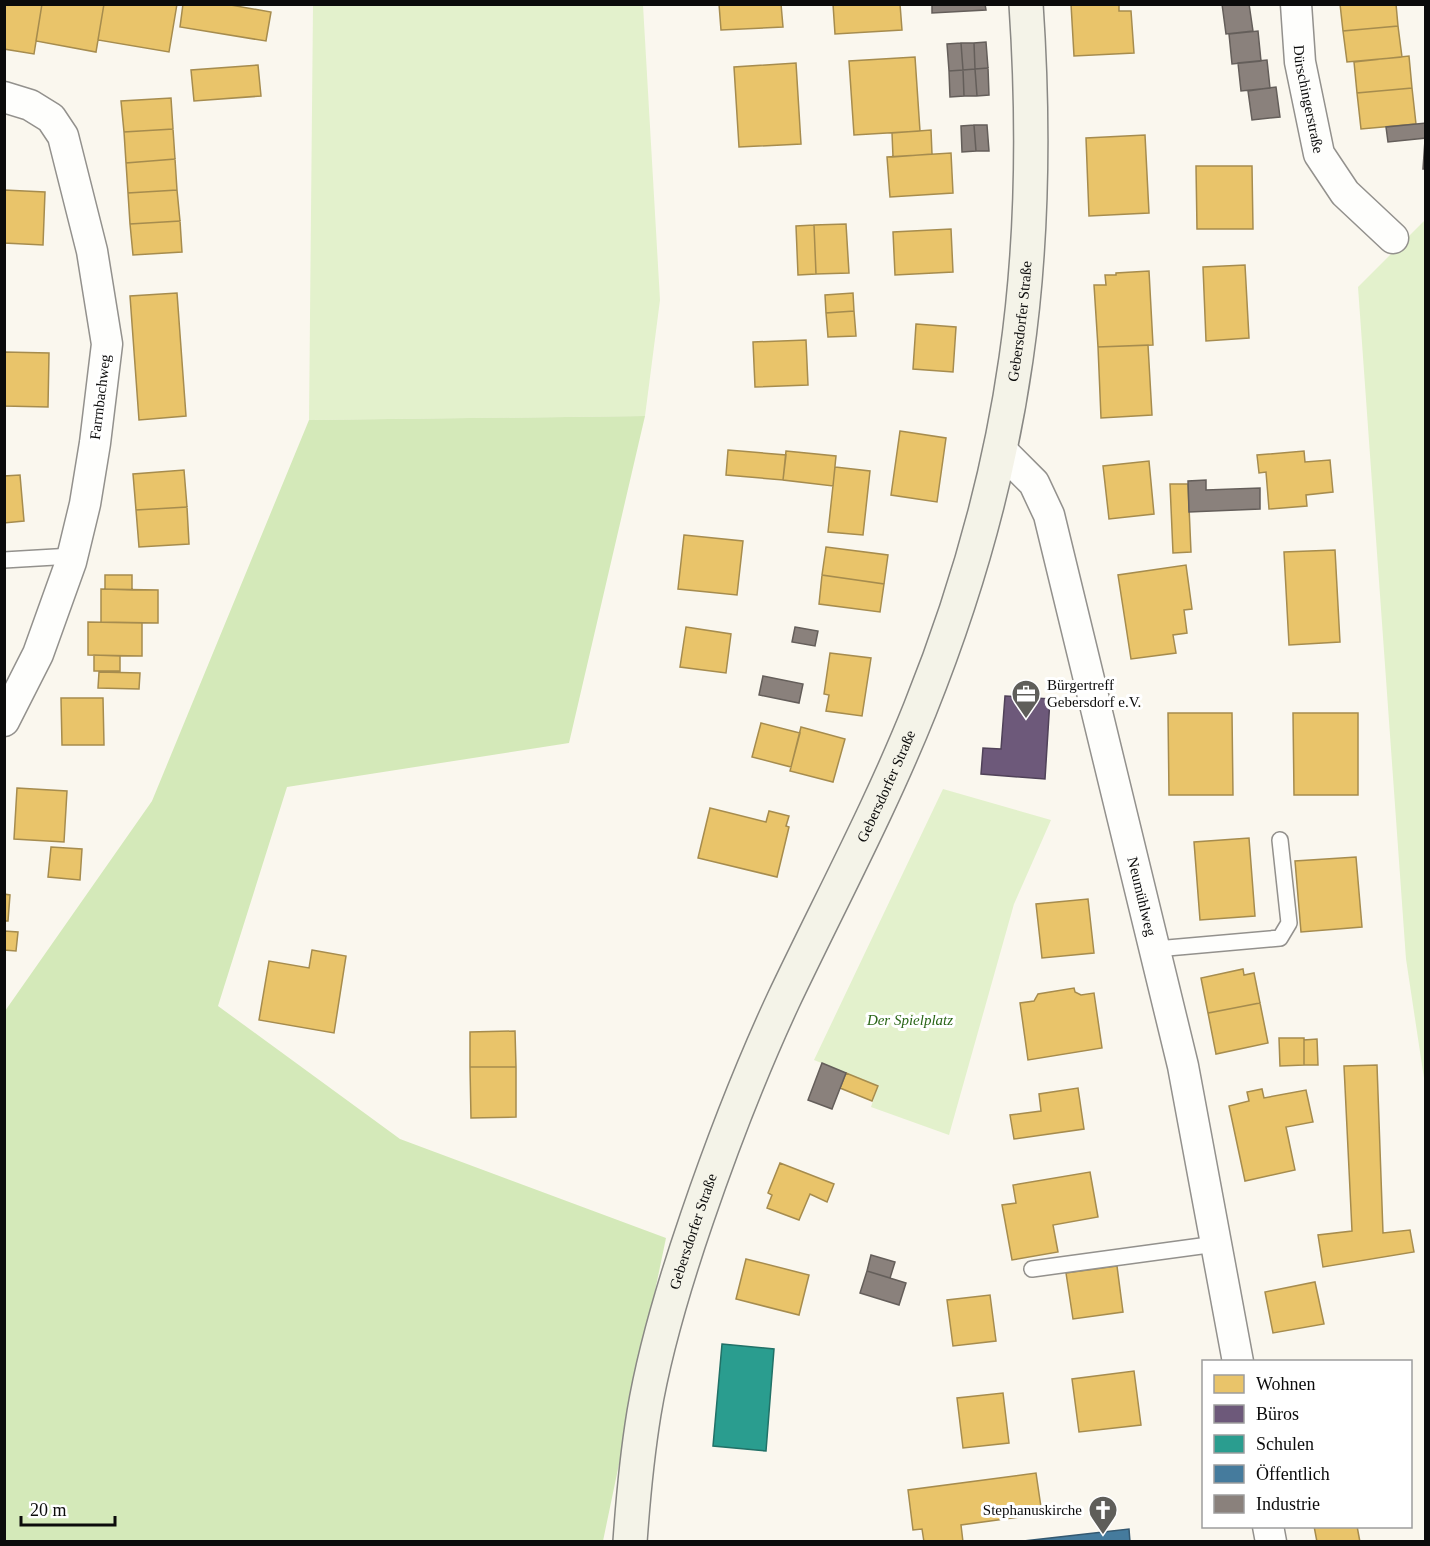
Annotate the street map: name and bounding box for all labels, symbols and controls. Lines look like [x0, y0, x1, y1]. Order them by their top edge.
street label: Dürschingerstraße [1291, 44, 1327, 155]
street label: Gebersdorfer Straße [1005, 260, 1035, 383]
street label: Farrnbachweg [87, 353, 113, 441]
place label: Bürgertreff Gebersdorf e.V. [1047, 677, 1141, 710]
office icon: Bürgertreff Gebersdorf e.V. [1010, 678, 1042, 720]
street label: Gebersdorfer Straße [854, 727, 919, 845]
street label: Neumühlweg [1124, 855, 1159, 938]
park label: Der Spielplatz [866, 1012, 953, 1028]
street label: Gebersdorfer Straße [666, 1171, 720, 1291]
legend [1202, 1360, 1412, 1528]
text: Wohnen [1256, 1374, 1316, 1394]
text: Büros [1256, 1404, 1299, 1424]
text: Schulen [1256, 1434, 1314, 1454]
text: Öffentlich [1256, 1464, 1330, 1484]
scale bar [21, 1489, 116, 1527]
church icon: Stephanuskirche [1087, 1494, 1119, 1536]
text: Industrie [1256, 1494, 1320, 1514]
text: 20 m [30, 1500, 67, 1520]
place label: Stephanuskirche [983, 1502, 1082, 1518]

